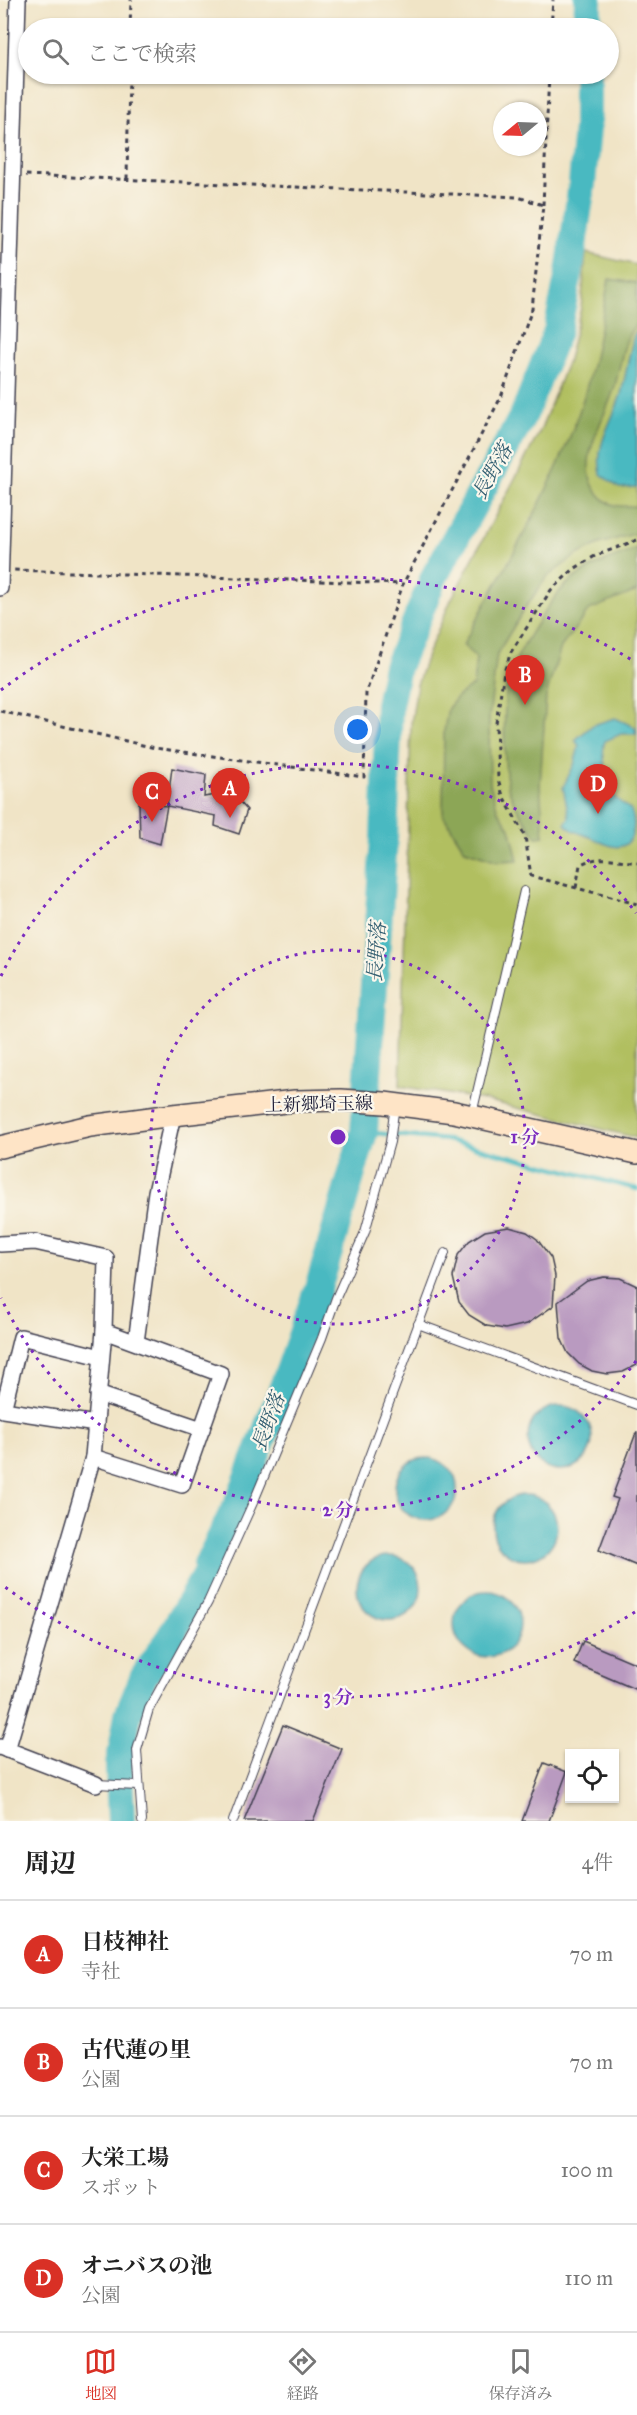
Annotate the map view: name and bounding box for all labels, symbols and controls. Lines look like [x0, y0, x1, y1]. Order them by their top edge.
search box [18, 18, 619, 84]
icon: search [39, 35, 72, 68]
text: ここで検索 [87, 40, 197, 67]
north arrow [493, 102, 547, 156]
water label: 長野落 [467, 436, 518, 503]
pin: B [506, 656, 544, 705]
your location [343, 715, 372, 744]
pin: D [578, 764, 618, 814]
pin: A [210, 768, 250, 818]
pin: C [132, 772, 172, 822]
water label: 長野落 [362, 918, 390, 983]
street label: 上新郷埼玉線 [265, 1092, 373, 1116]
text: 1 分 [511, 1126, 540, 1148]
centre of rings [328, 1127, 348, 1147]
water label: 長野落 [246, 1387, 291, 1454]
text: 2 分 [323, 1499, 353, 1521]
text: 3 分 [323, 1686, 353, 1709]
map controls [565, 1749, 619, 1803]
button: locate [565, 1749, 619, 1803]
text: 周辺 [24, 1847, 76, 1879]
text: 4件 [582, 1850, 613, 1874]
text: 日枝神社 [81, 1928, 169, 1955]
text: A [37, 1942, 50, 1966]
text: 70 m [570, 1942, 613, 1966]
text: 寺社 [81, 1959, 121, 1983]
text: 古代蓮の里 [81, 2036, 191, 2063]
text: B [37, 2050, 50, 2074]
text: 70 m [570, 2050, 613, 2074]
text: 公園 [81, 2067, 121, 2091]
text: 大栄工場 [81, 2144, 169, 2171]
text: C [37, 2158, 50, 2182]
text: 100 m [561, 2158, 613, 2182]
text: スポット [81, 2175, 161, 2199]
text: オニバスの池 [81, 2252, 212, 2279]
text: D [36, 2266, 51, 2290]
text: 110 m [565, 2266, 613, 2290]
text: 公園 [81, 2283, 121, 2307]
tab: 地図 [84, 2345, 117, 2404]
tab: 経路 [286, 2345, 319, 2404]
tab: 保存済み [488, 2345, 552, 2404]

